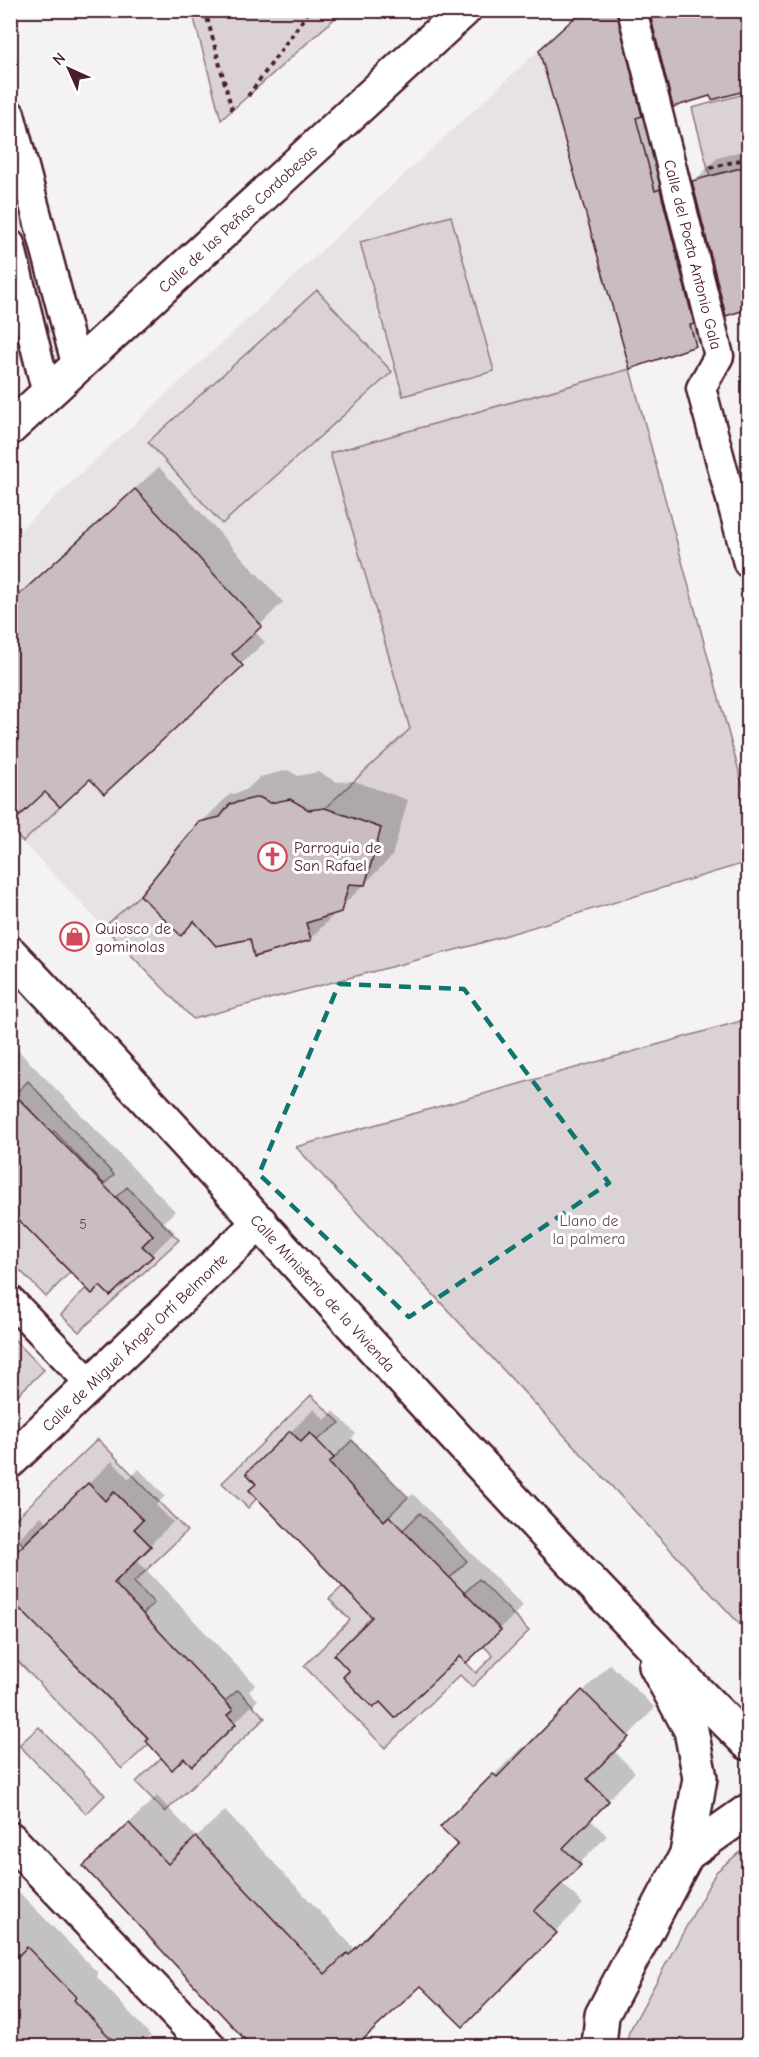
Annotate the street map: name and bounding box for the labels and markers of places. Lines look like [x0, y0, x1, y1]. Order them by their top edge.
place label: Parroquia de San Rafael [294, 839, 382, 875]
church icon: Parroquia de San Rafael [257, 840, 289, 872]
place label: Quiosco de gominolas [95, 920, 171, 956]
shop icon: Quiosco de gominolas [58, 921, 90, 953]

